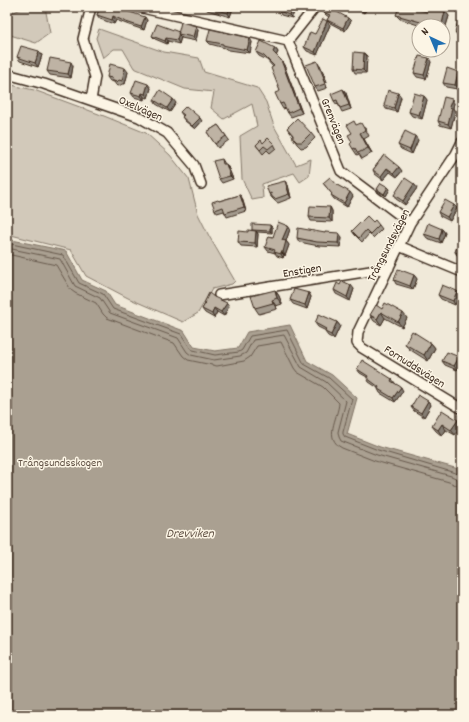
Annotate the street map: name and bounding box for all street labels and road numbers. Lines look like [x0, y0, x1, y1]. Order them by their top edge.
street label: Oxelvägen [116, 92, 166, 127]
street label: Grenvägen [316, 96, 350, 148]
street label: Trångsundsvägen [364, 206, 415, 285]
street label: Enstigen [282, 260, 323, 283]
street label: Fornuddsvägen [380, 342, 448, 393]

